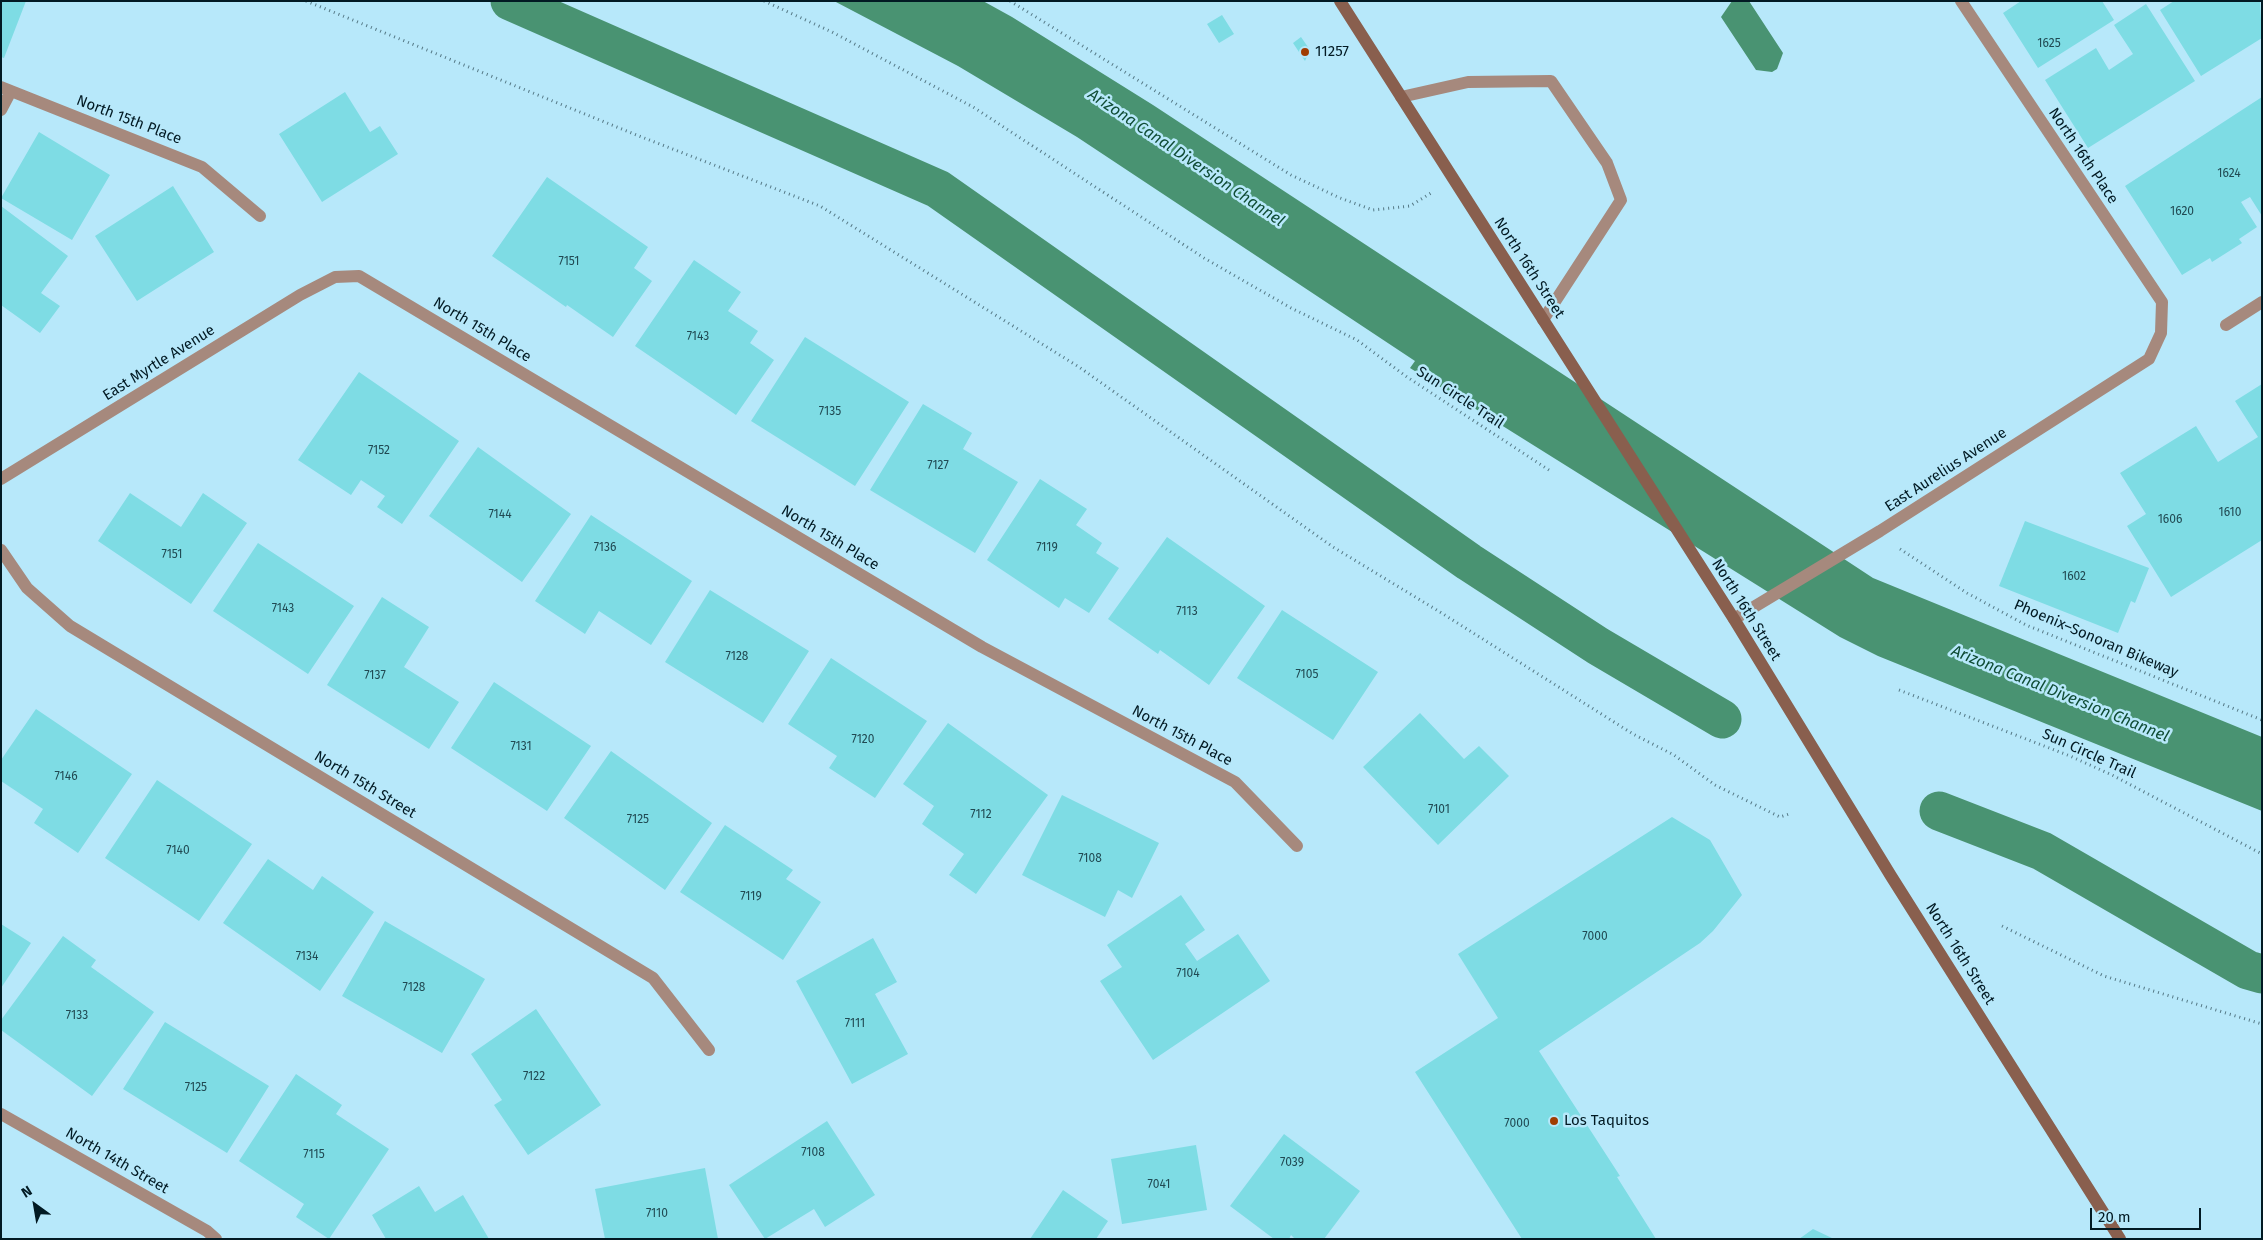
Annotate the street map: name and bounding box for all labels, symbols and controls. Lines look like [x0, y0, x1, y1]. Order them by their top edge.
house number: 1625 [2037, 37, 2061, 51]
place label: 11257 [1315, 43, 1349, 61]
marker: 11257 [1299, 46, 1311, 58]
water label: Arizona Canal Diversion Channel [1084, 85, 1288, 231]
street label: North 15th Place [74, 92, 184, 148]
street label: North 16th Place [2044, 105, 2122, 207]
house number: 1624 [2217, 167, 2241, 181]
house number: 1620 [2170, 205, 2194, 219]
street label: North 16th Street [1490, 214, 1568, 322]
house number: 7151 [559, 255, 579, 269]
street label: North 15th Place [430, 294, 534, 366]
street label: East Myrtle Avenue [100, 321, 218, 405]
house number: 7143 [687, 330, 709, 344]
street label: Sun Circle Trail [1413, 363, 1507, 433]
house number: 7135 [819, 405, 841, 419]
street label: East Aurelius Avenue [1882, 424, 2010, 516]
house number: 7152 [368, 444, 390, 458]
house number: 7127 [927, 459, 949, 473]
street label: North 15th Place [778, 502, 882, 574]
house number: 1610 [2219, 506, 2241, 520]
house number: 7144 [488, 508, 512, 522]
house number: 1606 [2158, 513, 2182, 527]
house number: 7136 [594, 541, 616, 555]
house number: 7119 [1036, 541, 1058, 555]
house number: 7151 [162, 548, 182, 562]
street label: North 16th Street [1708, 556, 1784, 664]
house number: 1602 [2062, 570, 2086, 584]
street label: Phoenix–Sonoran Bikeway [2011, 596, 2181, 682]
house number: 7143 [272, 602, 294, 616]
house number: 7113 [1176, 605, 1198, 619]
water label: Arizona Canal Diversion Channel [1949, 642, 2171, 746]
house number: 7128 [726, 650, 748, 664]
house number: 7105 [1295, 668, 1319, 682]
house number: 7137 [364, 669, 386, 683]
street label: North 15th Place [1129, 702, 1235, 770]
street label: Sun Circle Trail [2039, 725, 2139, 783]
house number: 7120 [852, 733, 874, 747]
house number: 7131 [510, 740, 532, 754]
street label: North 15th Street [311, 747, 419, 823]
house number: 7146 [54, 770, 78, 784]
house number: 7101 [1428, 803, 1450, 817]
house number: 7112 [970, 808, 992, 822]
house number: 7125 [627, 813, 649, 827]
house number: 7140 [166, 844, 190, 858]
house number: 7108 [1078, 852, 1102, 866]
house number: 7119 [740, 890, 762, 904]
street label: North 16th Street [1922, 900, 1998, 1008]
house number: 7000 [1582, 930, 1608, 944]
house number: 7134 [296, 950, 318, 964]
house number: 7104 [1176, 967, 1200, 981]
house number: 7128 [403, 981, 425, 995]
house number: 7133 [66, 1009, 88, 1023]
house number: 7111 [845, 1017, 865, 1031]
house number: 7122 [523, 1070, 545, 1084]
house number: 7125 [185, 1081, 207, 1095]
place label: Los Taquitos [1564, 1112, 1649, 1130]
marker: Los Taquitos [1548, 1115, 1560, 1127]
house number: 7000 [1504, 1117, 1530, 1131]
street label: North 14th Street [62, 1124, 172, 1198]
house number: 7108 [801, 1146, 825, 1160]
house number: 7115 [303, 1148, 325, 1162]
house number: 7039 [1280, 1156, 1304, 1170]
house number: 7041 [1148, 1178, 1170, 1192]
north arrow [10, 1180, 60, 1230]
text: N [18, 1182, 35, 1202]
scale bar [2093, 1198, 2204, 1230]
house number: 7110 [646, 1207, 668, 1221]
text: 20 m [2098, 1208, 2131, 1226]

